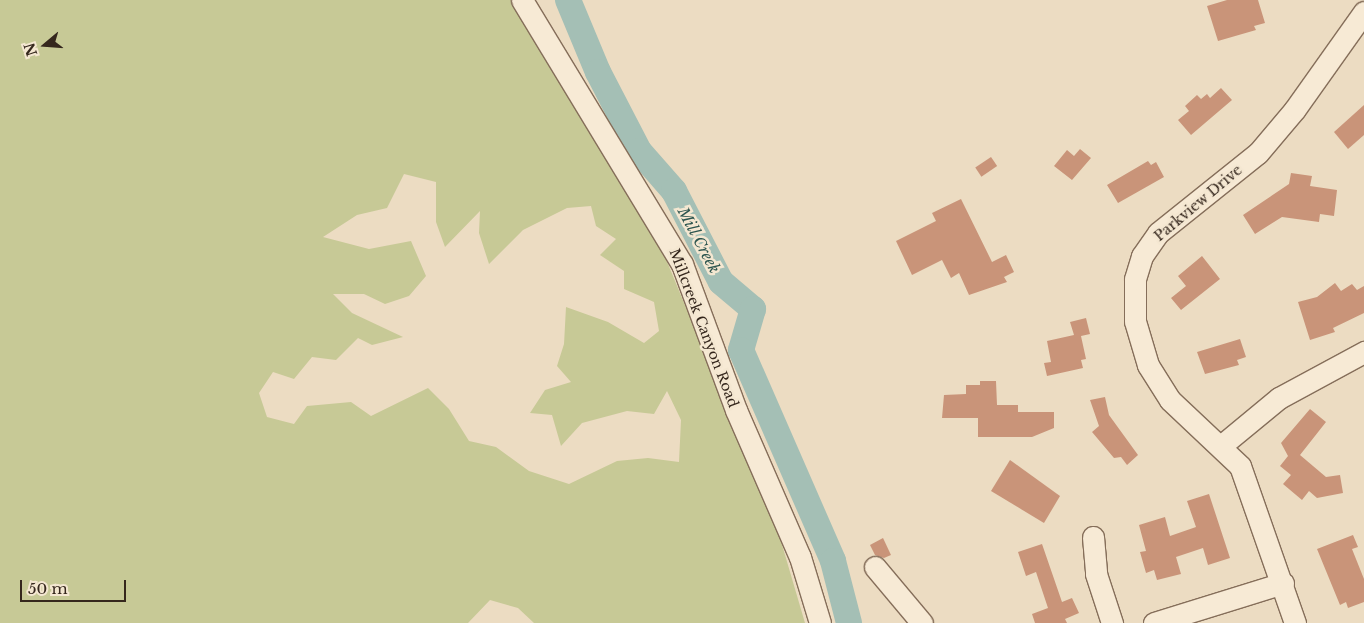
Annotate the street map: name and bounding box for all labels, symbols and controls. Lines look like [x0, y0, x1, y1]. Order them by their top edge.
north arrow [20, 20, 70, 70]
text: N [20, 41, 41, 59]
street label: Parkview Drive [1151, 161, 1245, 245]
water label: Mill Creek [674, 204, 724, 276]
street label: Millcreek Canyon Road [666, 246, 742, 410]
scale bar [22, 570, 129, 602]
text: 50 m [28, 579, 68, 598]

